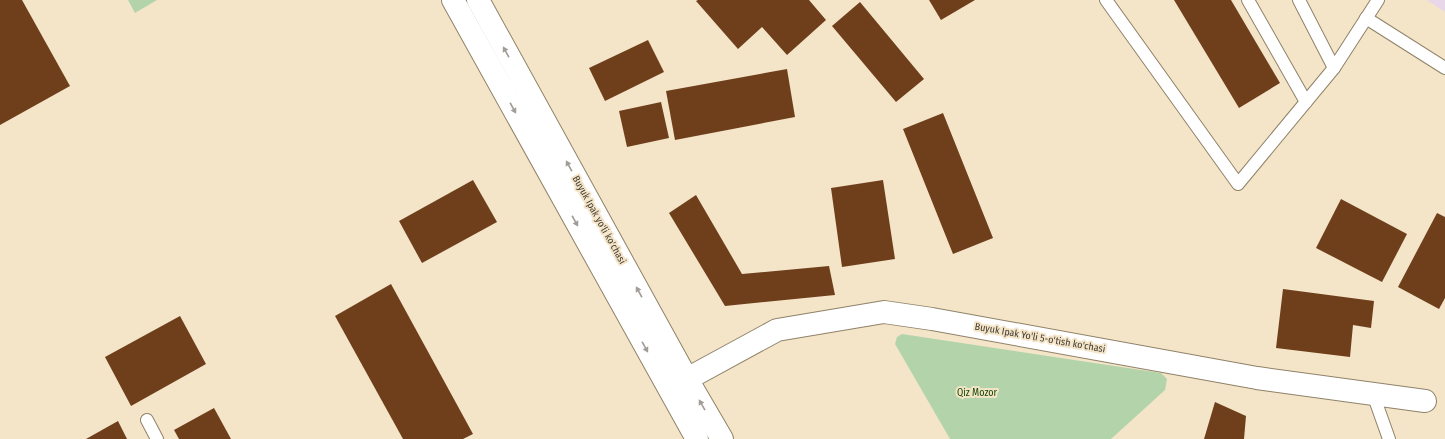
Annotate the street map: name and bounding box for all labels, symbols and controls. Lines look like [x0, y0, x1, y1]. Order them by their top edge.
one-way arrow [503, 46, 510, 58]
one-way arrow [509, 102, 516, 114]
one-way arrow [566, 160, 573, 172]
street label: Buyuk Ipak yo'li ko'chasi [570, 174, 628, 266]
one-way arrow [572, 216, 579, 227]
one-way arrow [636, 286, 642, 298]
street label: Buyuk Ipak Yo'li 5-o'tish ko'chasi [974, 321, 1106, 355]
one-way arrow [642, 342, 649, 353]
park label: Qiz Mozor [957, 387, 998, 399]
one-way arrow [699, 399, 706, 411]

